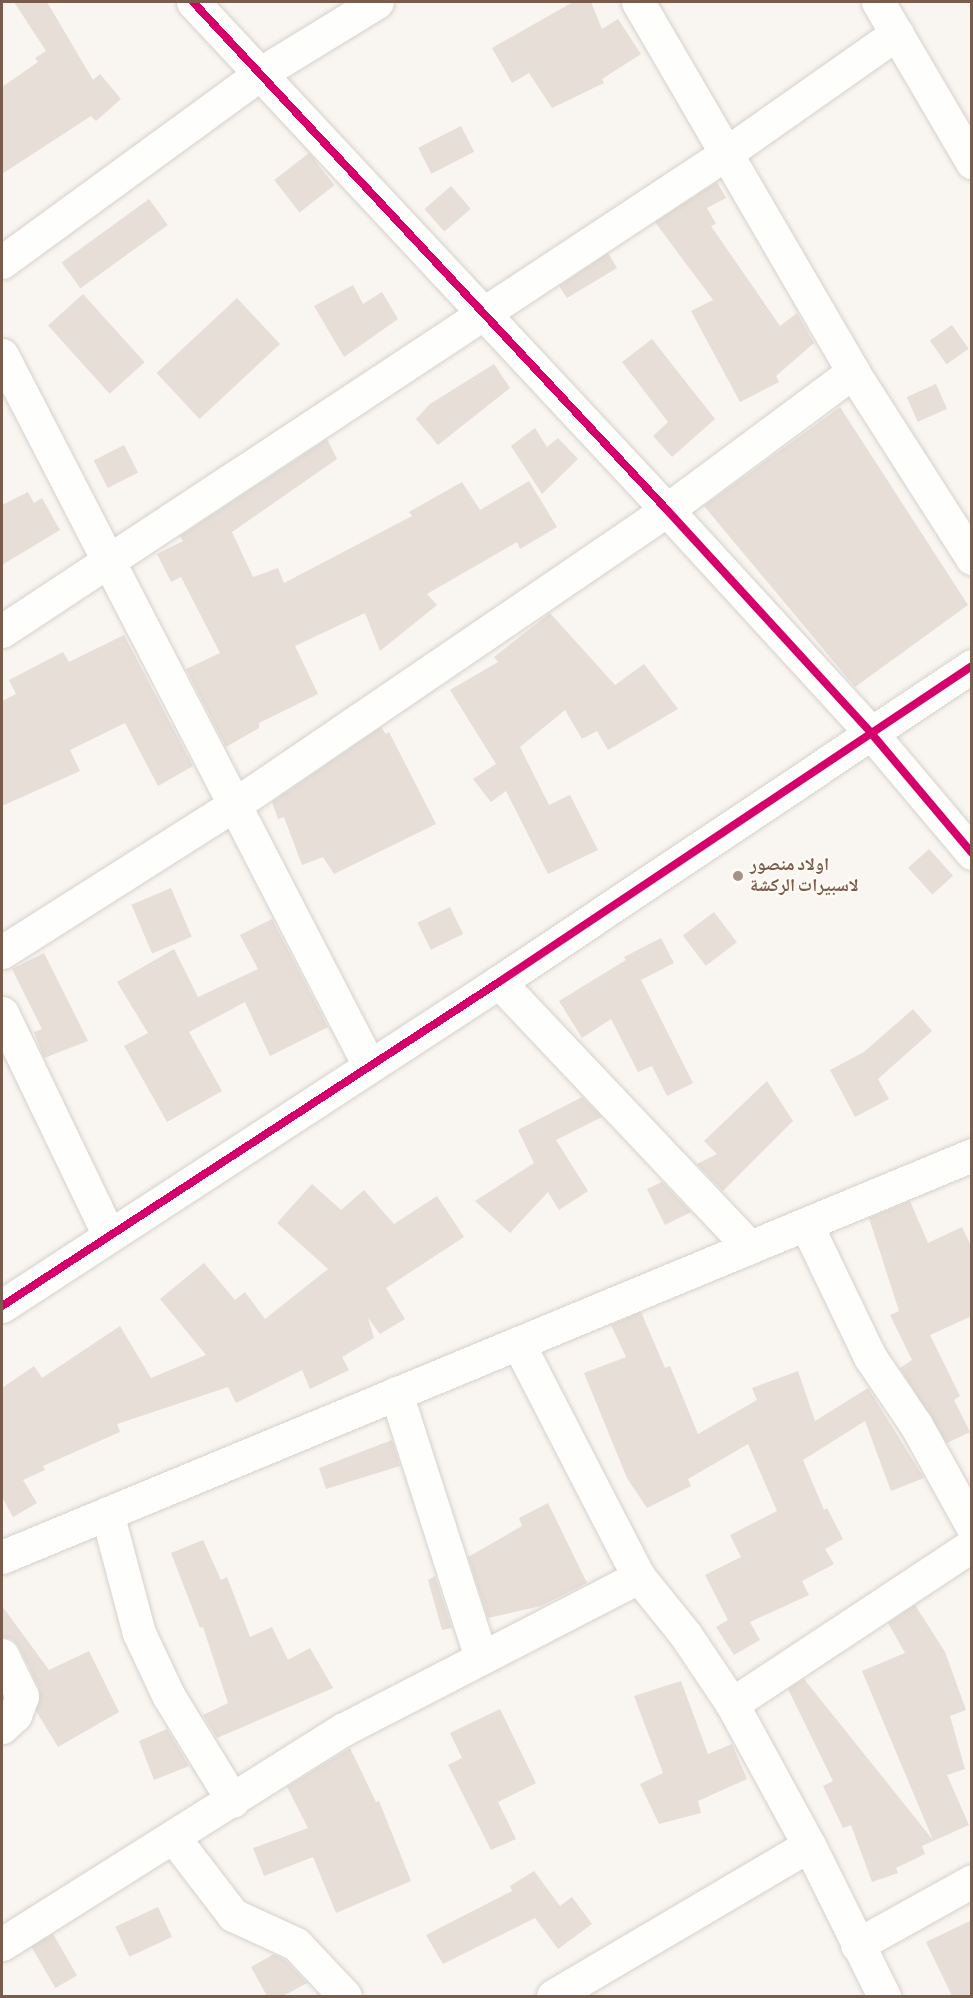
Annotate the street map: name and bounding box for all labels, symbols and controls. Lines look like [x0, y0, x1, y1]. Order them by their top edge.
place label: اولاد منصور لاسبيرات الركشة [750, 855, 859, 898]
marker: اولاد منصور لاسبيرات الركشة [731, 869, 745, 883]

